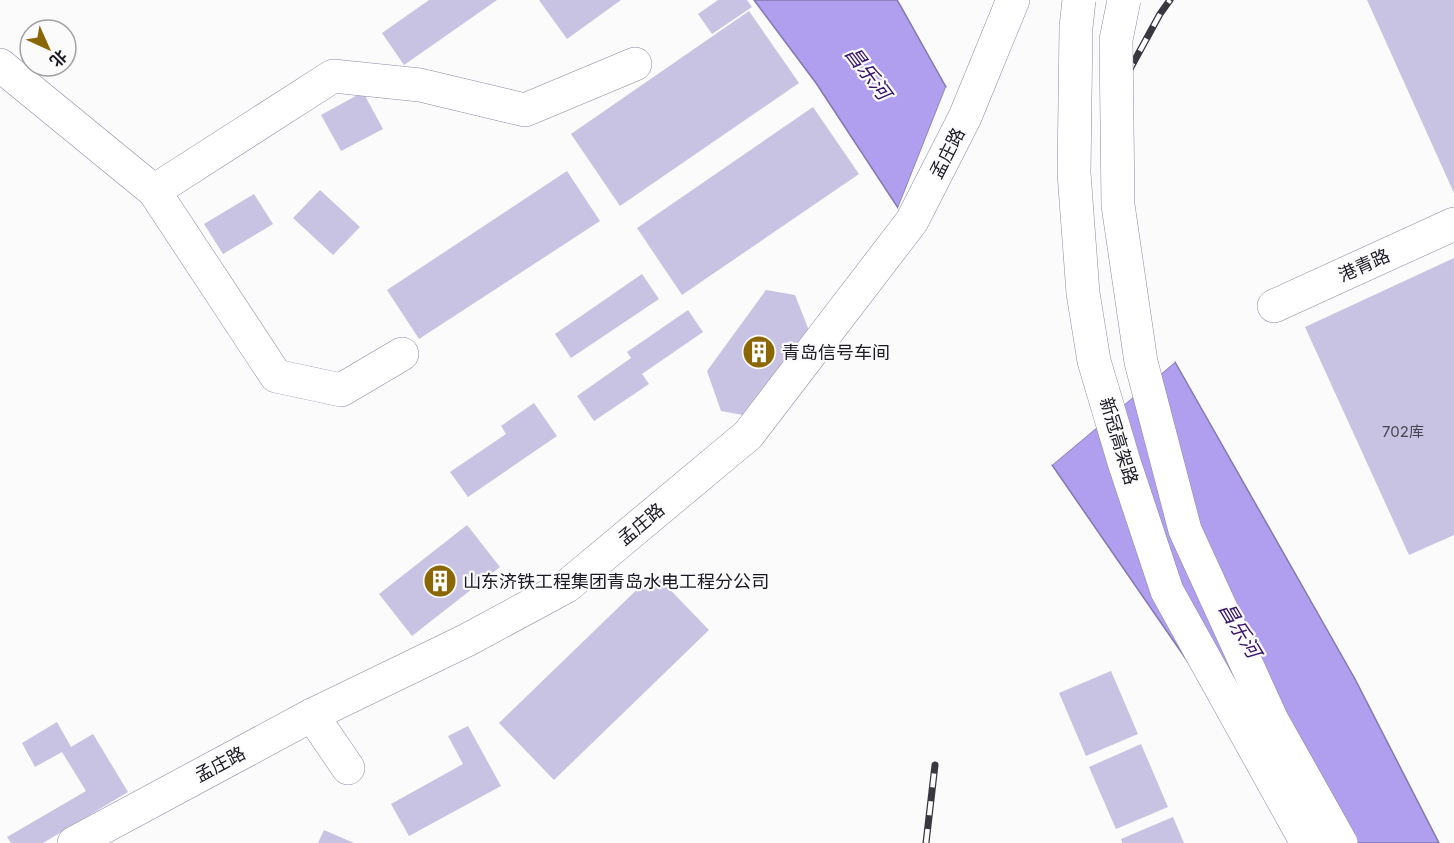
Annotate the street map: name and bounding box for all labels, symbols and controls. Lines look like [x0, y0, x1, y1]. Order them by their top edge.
north arrow [18, 18, 78, 78]
water label: 昌乐河 [840, 42, 898, 107]
text: 北 [46, 46, 71, 71]
street label: 孟庄路 [925, 124, 969, 182]
street label: 港青路 [1335, 244, 1393, 286]
building icon: 青岛信号车间 [741, 334, 777, 370]
place label: 青岛信号车间 [782, 342, 890, 363]
street label: 新冠高架路 [1096, 395, 1142, 487]
house number: 702库 [1382, 422, 1424, 441]
street label: 孟庄路 [614, 499, 668, 549]
building icon: 山东济铁工程集团青岛水电工程分公司 [422, 563, 458, 599]
place label: 山东济铁工程集团青岛水电工程分公司 [463, 571, 769, 592]
water label: 昌乐河 [1214, 598, 1268, 665]
street label: 孟庄路 [191, 742, 249, 786]

